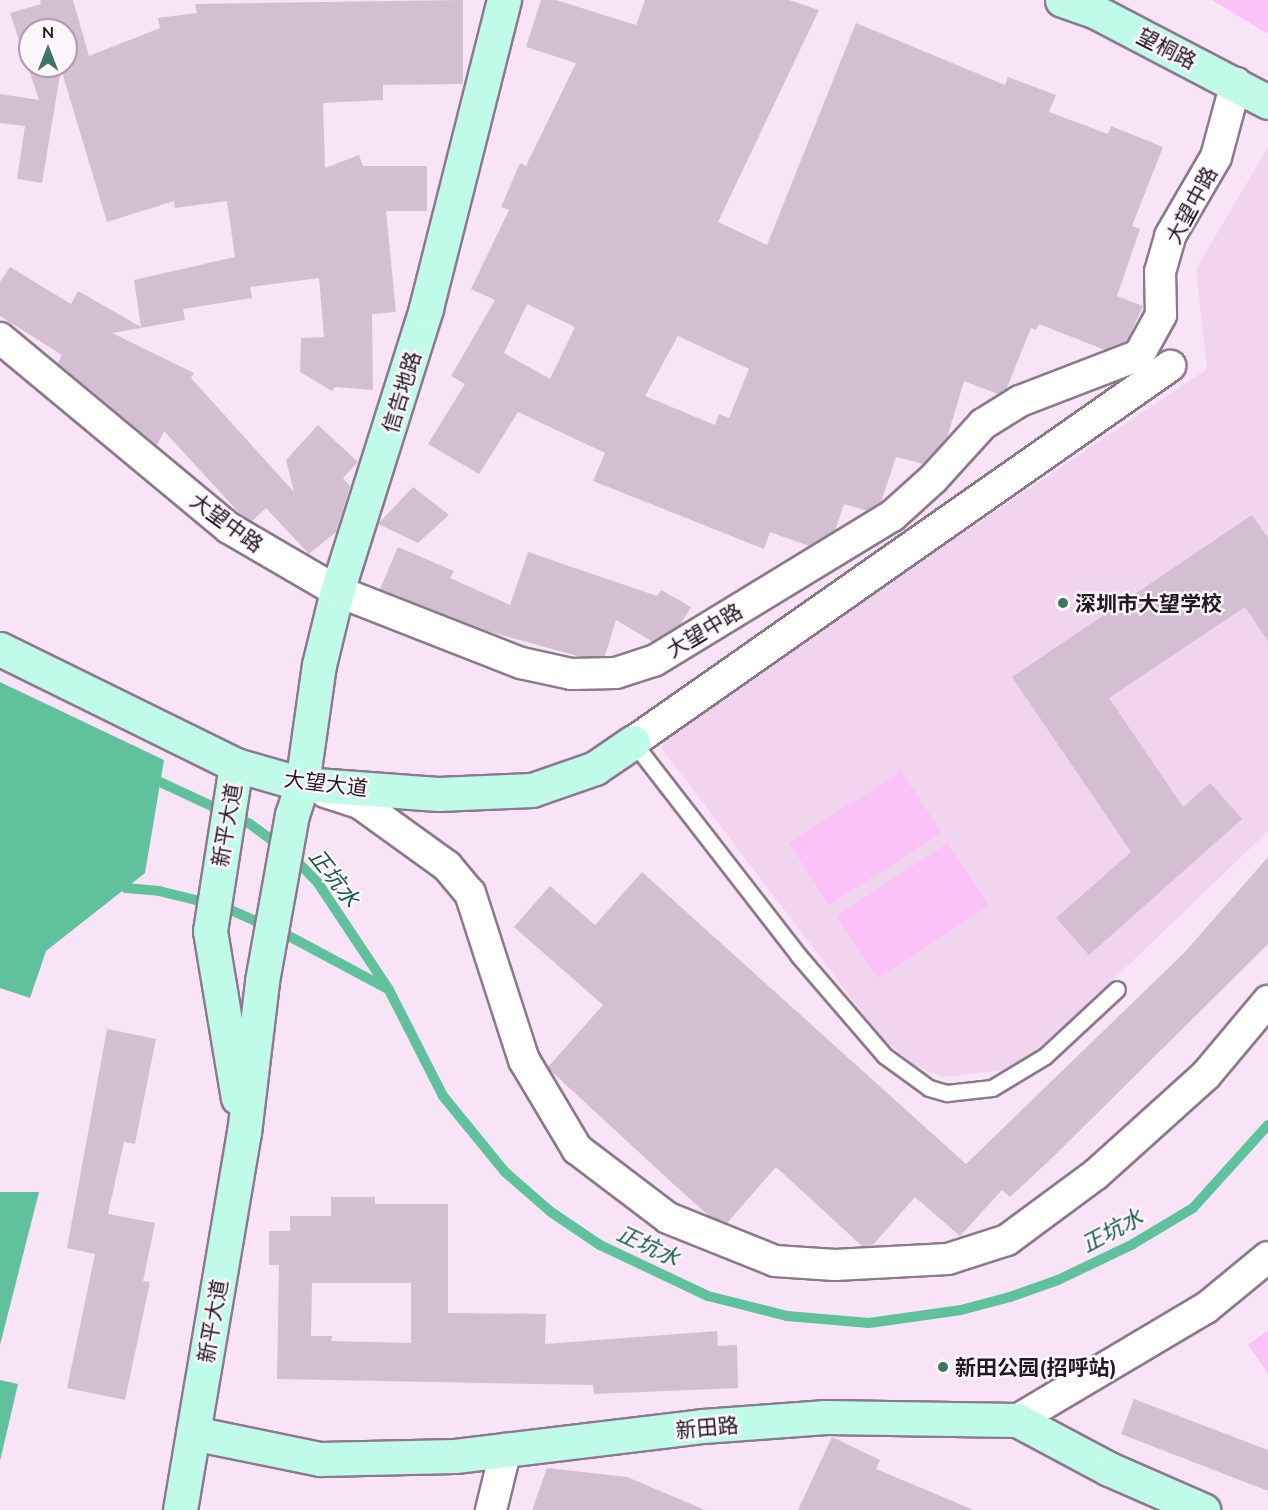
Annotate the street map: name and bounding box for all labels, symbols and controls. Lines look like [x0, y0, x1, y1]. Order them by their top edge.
north arrow [18, 18, 78, 78]
text: N [42, 22, 54, 42]
street label: 望桐路 [1133, 22, 1201, 74]
street label: 大望中路 [1160, 162, 1222, 248]
street label: 信告地路 [377, 348, 425, 436]
street label: 大望中路 [186, 487, 268, 557]
place label: 深圳市大望学校 [1075, 590, 1222, 616]
marker: 深圳市大望学校 [1056, 596, 1070, 610]
street label: 大望中路 [662, 598, 746, 662]
street label: 大望大道 [283, 765, 369, 801]
street label: 新平大道 [206, 781, 246, 869]
water label: 正坑水 [303, 844, 365, 912]
water label: 正坑水 [1077, 1204, 1147, 1258]
water label: 正坑水 [613, 1220, 683, 1272]
street label: 新平大道 [192, 1277, 232, 1365]
place label: 新田公园(招呼站) [955, 1354, 1117, 1380]
marker: 新田公园(招呼站) [936, 1360, 950, 1374]
street label: 新田路 [675, 1412, 739, 1442]

